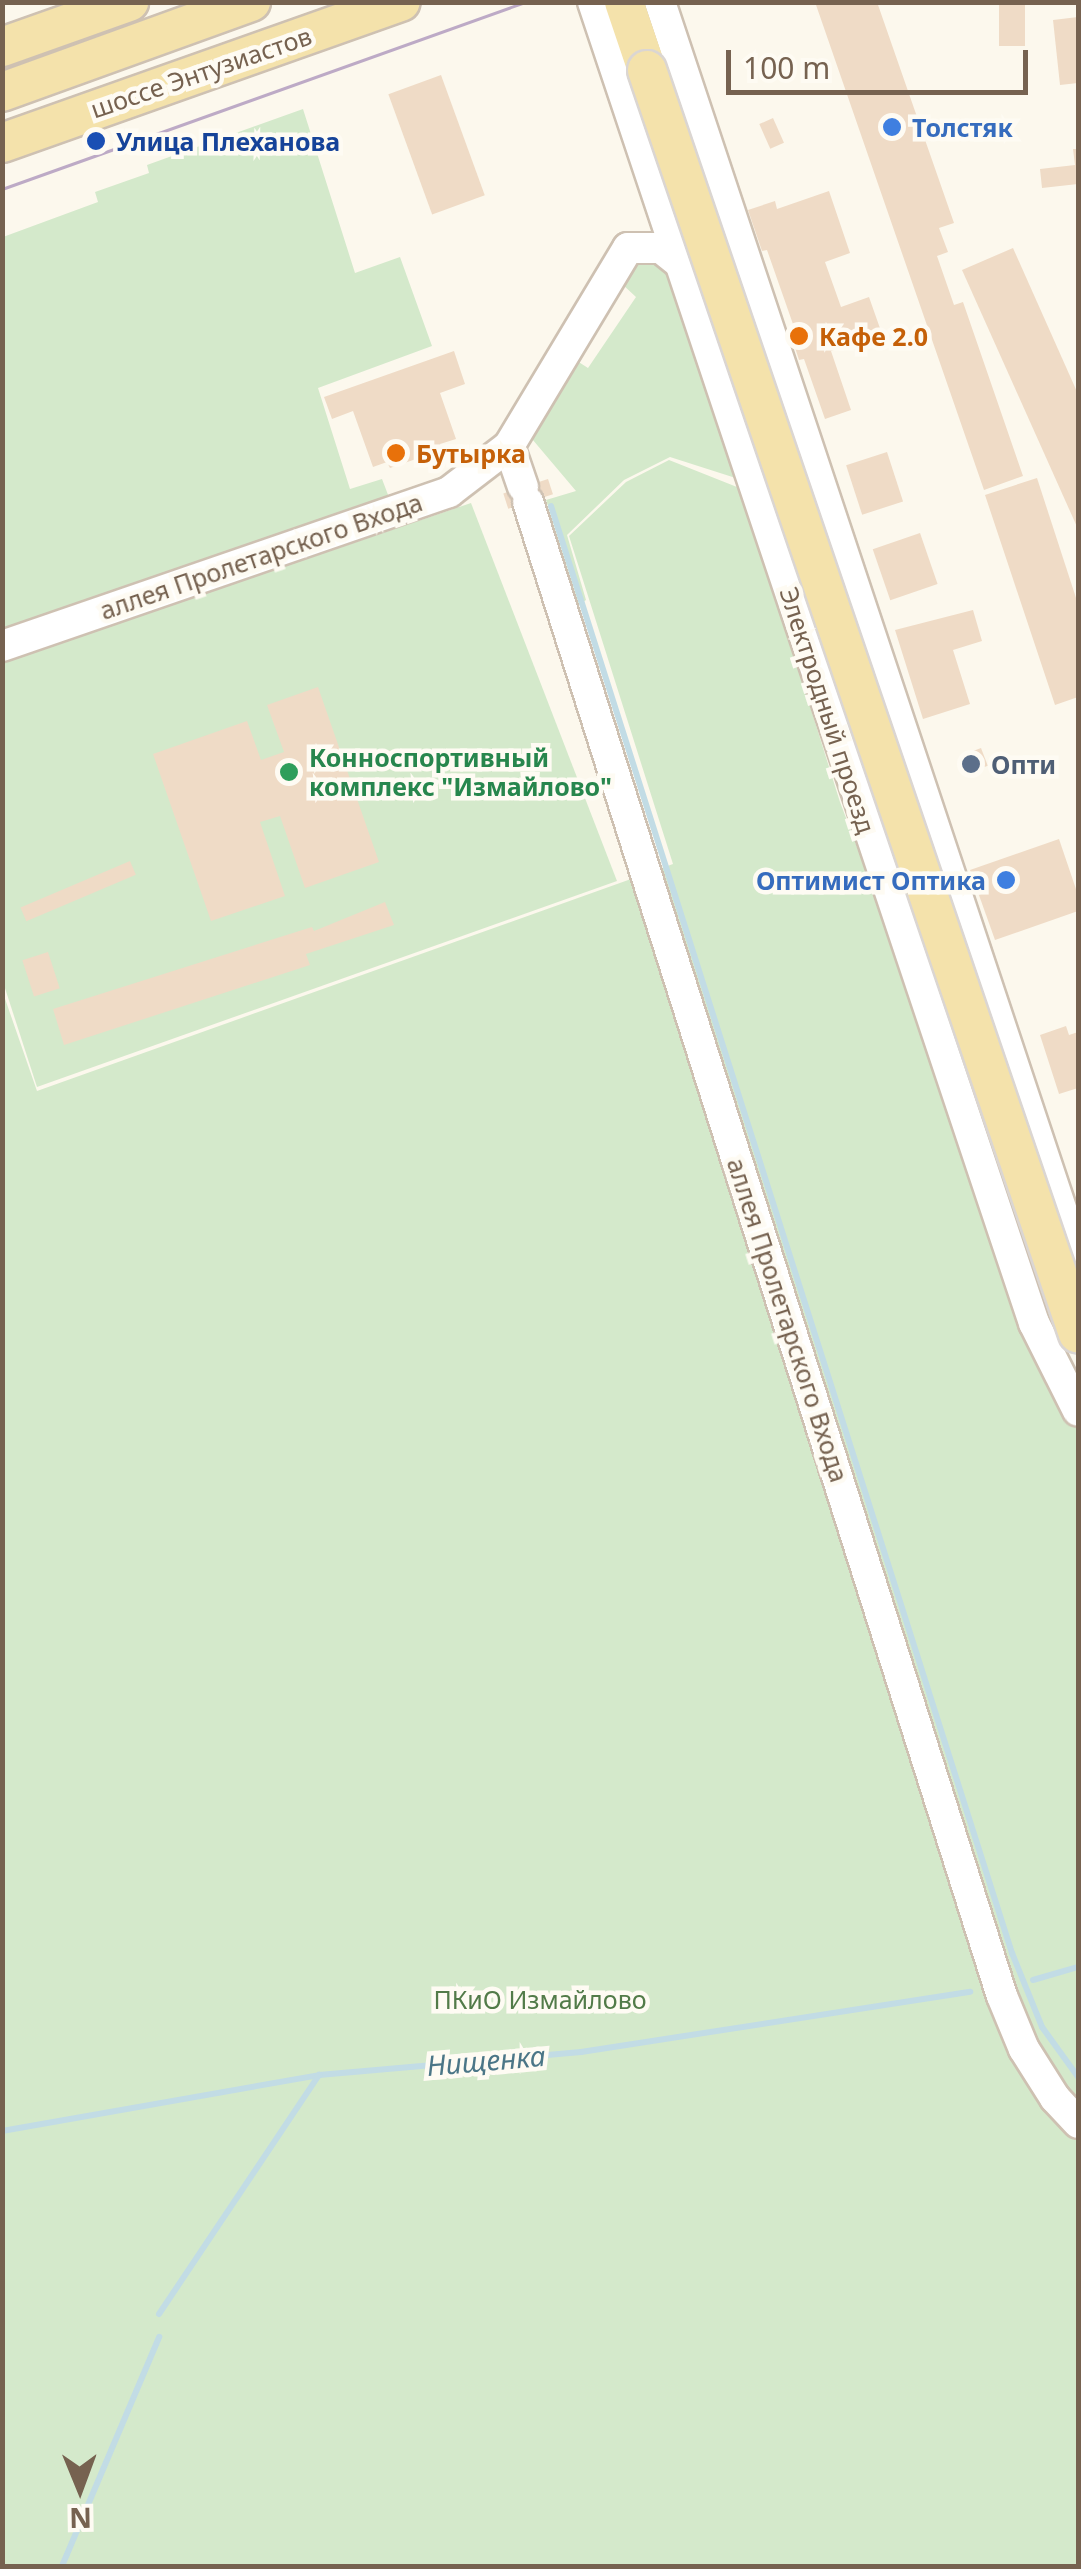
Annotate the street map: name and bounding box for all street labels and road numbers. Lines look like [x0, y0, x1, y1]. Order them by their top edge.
street label: шоссе Энтузиастов [87, 20, 315, 124]
street label: аллея Пролетарского Входа [96, 487, 426, 625]
street label: Электродный проезд [774, 583, 882, 837]
street label: аллея Пролетарского Входа [721, 1154, 855, 1486]

